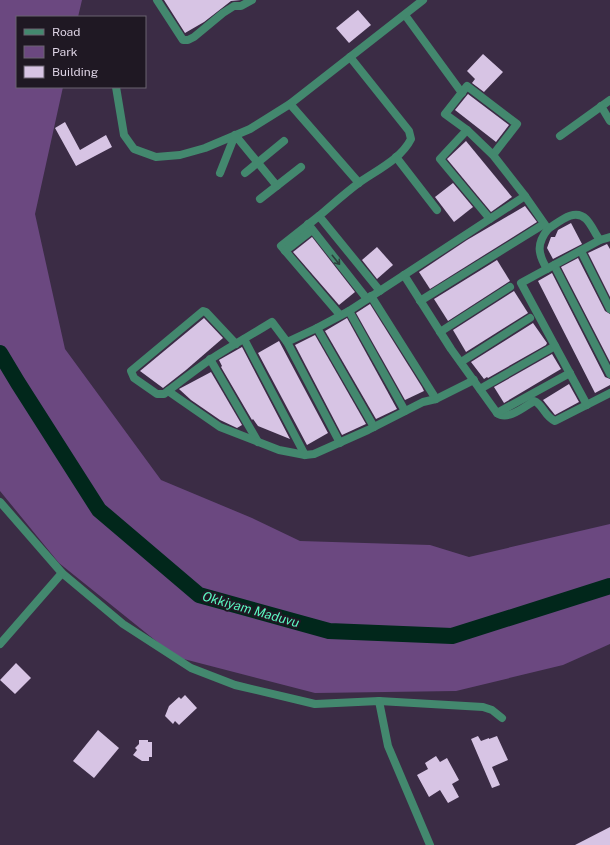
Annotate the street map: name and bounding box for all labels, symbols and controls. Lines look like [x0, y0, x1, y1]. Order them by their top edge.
legend [16, 16, 146, 88]
text: Road [52, 25, 80, 39]
text: Park [52, 45, 78, 59]
text: Building [52, 65, 98, 79]
one-way arrow [331, 255, 340, 265]
water label: Okkiyam Maduvu [201, 588, 301, 630]

